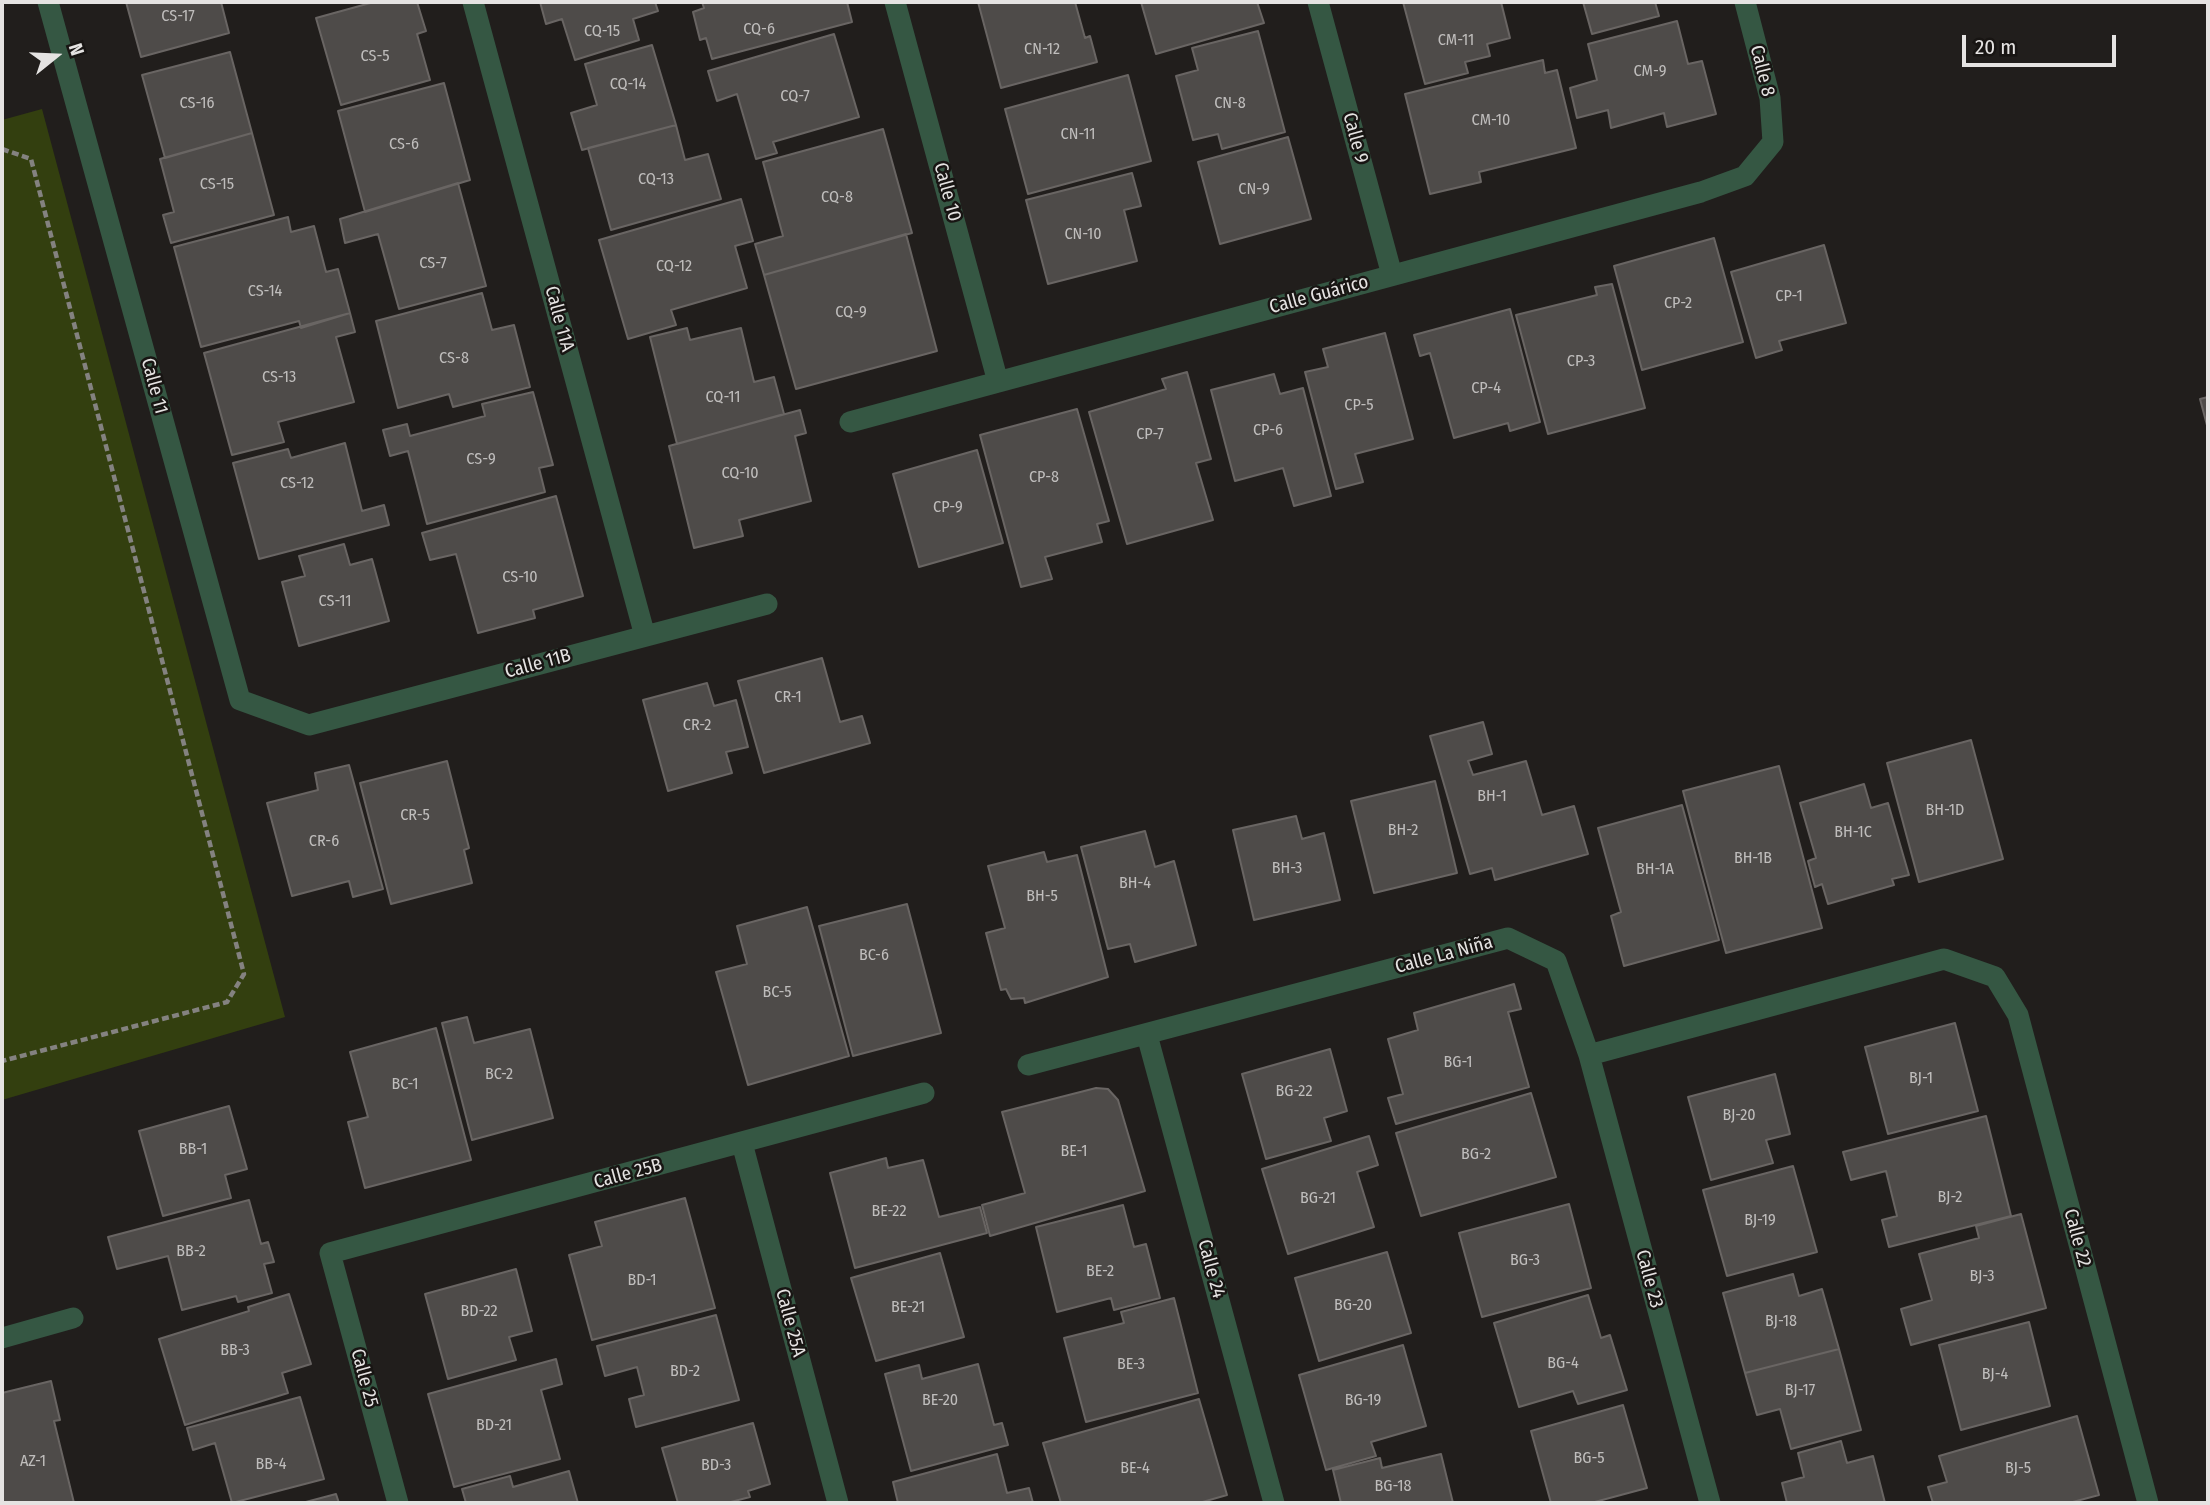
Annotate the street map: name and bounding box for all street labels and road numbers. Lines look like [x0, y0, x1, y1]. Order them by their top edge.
street label: Calle 8 [1745, 43, 1779, 99]
street label: Calle 9 [1337, 110, 1373, 166]
street label: Calle 10 [928, 160, 966, 224]
street label: Calle Guárico [1267, 271, 1371, 319]
street label: Calle 11A [539, 284, 579, 354]
street label: Calle 11 [136, 356, 172, 416]
street label: Calle 11B [503, 644, 573, 684]
street label: Calle La Niña [1393, 931, 1495, 979]
street label: Calle 25B [591, 1154, 665, 1194]
street label: Calle 22 [2058, 1206, 2096, 1270]
street label: Calle 24 [1192, 1237, 1230, 1301]
street label: Calle 23 [1630, 1247, 1668, 1311]
street label: Calle 25A [770, 1287, 810, 1359]
street label: Calle 25 [345, 1346, 383, 1410]

